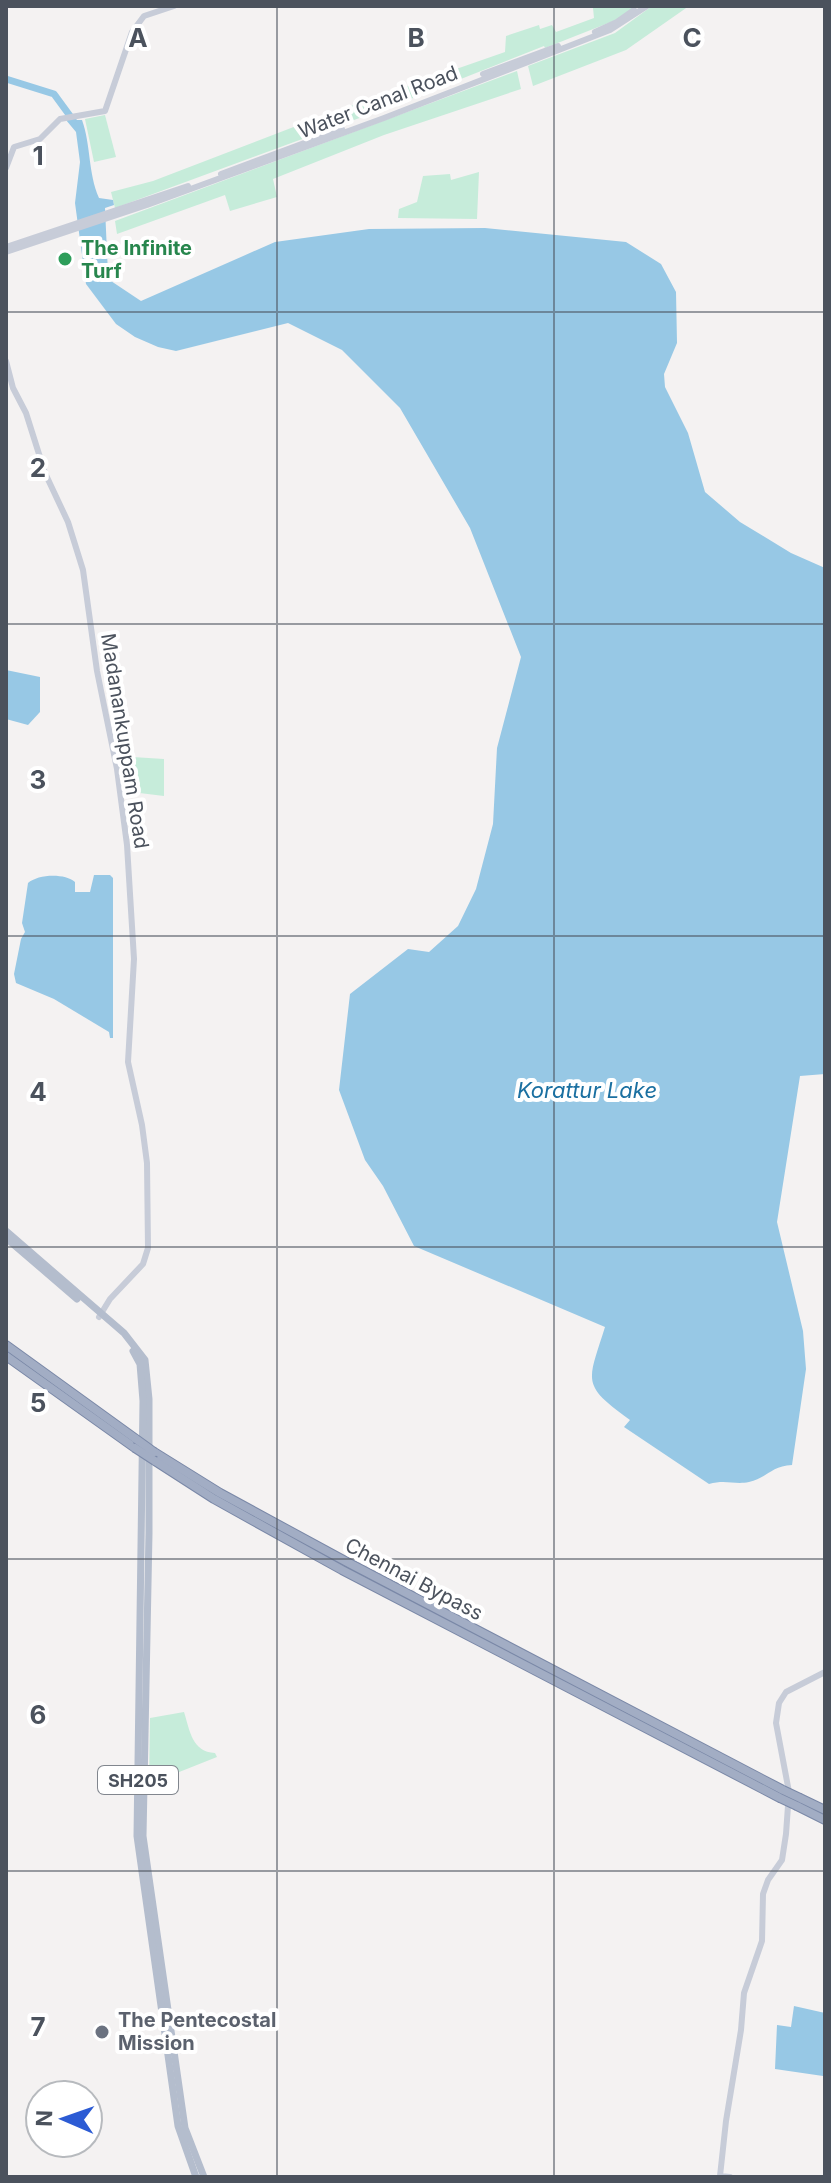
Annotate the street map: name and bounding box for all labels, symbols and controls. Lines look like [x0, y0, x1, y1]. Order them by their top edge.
text: A [128, 22, 148, 53]
text: B [407, 22, 425, 53]
text: C [682, 22, 702, 53]
street label: Water Canal Road [295, 61, 461, 143]
text: 1 [32, 140, 44, 171]
place label: The Infinite Turf [81, 236, 192, 283]
marker: The Infinite Turf [56, 250, 74, 268]
text: 2 [30, 452, 46, 483]
street label: Madanankuppam Road [96, 632, 154, 850]
text: 3 [30, 764, 46, 795]
text: 4 [29, 1076, 47, 1107]
water label: Korattur Lake [517, 1077, 657, 1103]
text: 5 [30, 1387, 46, 1418]
street label: Chennai Bypass [341, 1533, 487, 1625]
text: 6 [30, 1699, 46, 1730]
road number: SH205 [98, 1766, 178, 1794]
place label: The Pentecostal Mission [118, 2008, 276, 2055]
text: 7 [30, 2011, 46, 2042]
marker: The Pentecostal Mission [93, 2023, 111, 2041]
north arrow [24, 2079, 104, 2159]
text: N [31, 2109, 57, 2127]

